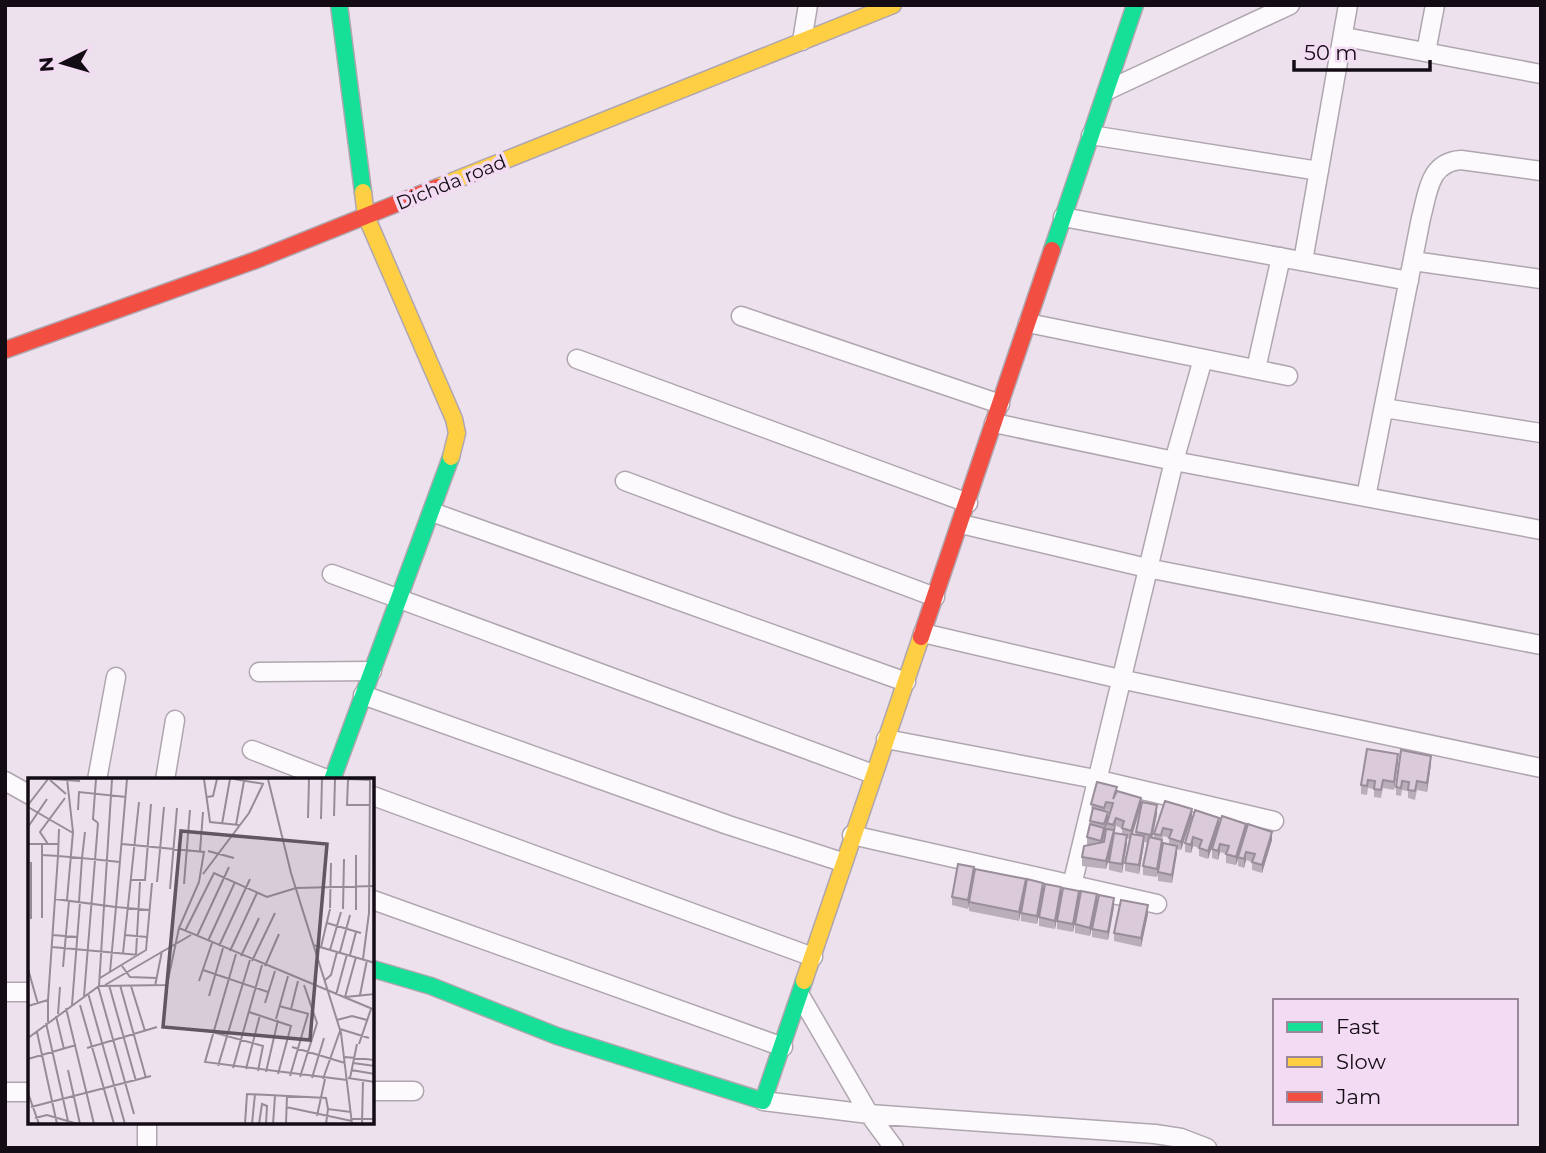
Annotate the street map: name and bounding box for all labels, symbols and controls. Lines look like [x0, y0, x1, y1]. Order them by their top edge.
north arrow [28, 28, 98, 98]
scale bar [1294, 28, 1430, 72]
text: 50 m [1304, 40, 1358, 65]
text: N [34, 56, 59, 73]
street label: Dichda road [393, 150, 510, 215]
inset map [28, 778, 374, 1125]
legend [1273, 999, 1518, 1125]
text: Fast [1336, 1014, 1380, 1039]
text: Slow [1336, 1049, 1386, 1074]
text: Jam [1335, 1084, 1381, 1109]

